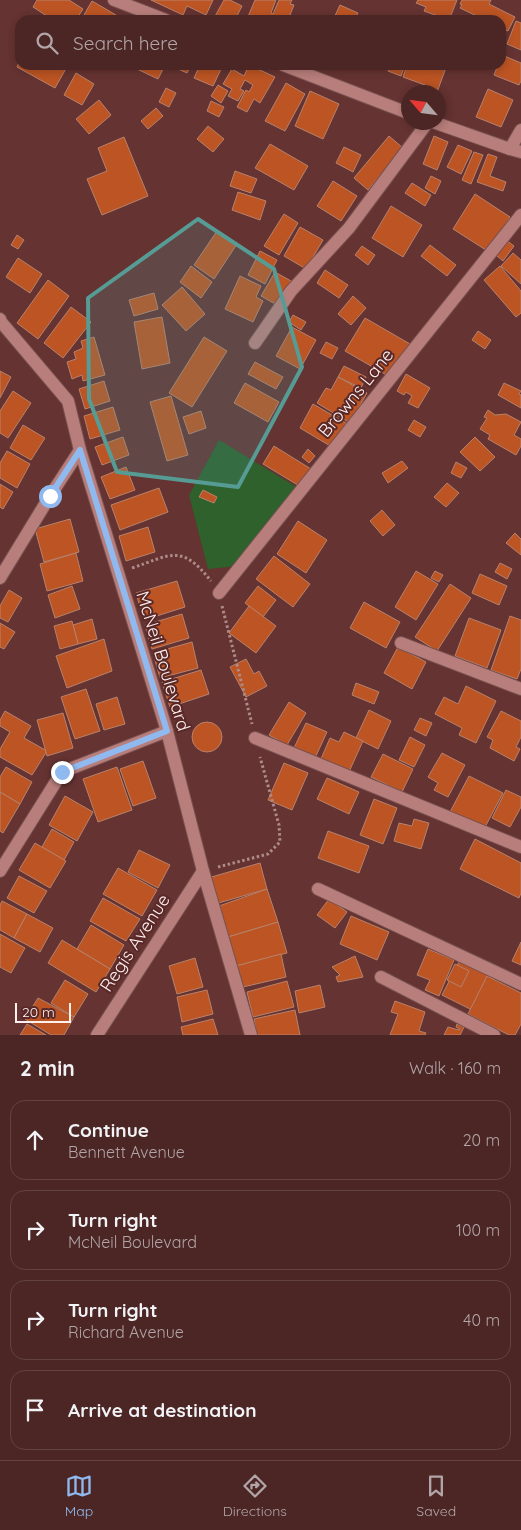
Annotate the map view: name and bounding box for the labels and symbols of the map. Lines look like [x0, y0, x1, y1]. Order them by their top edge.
north arrow [401, 85, 446, 130]
street label: Browns Lane [313, 344, 398, 442]
route start [39, 485, 62, 508]
street label: McNeil Boulevard [131, 588, 196, 734]
route end [51, 761, 74, 784]
street label: Regis Avenue [94, 889, 175, 996]
scale bar [15, 1000, 71, 1023]

